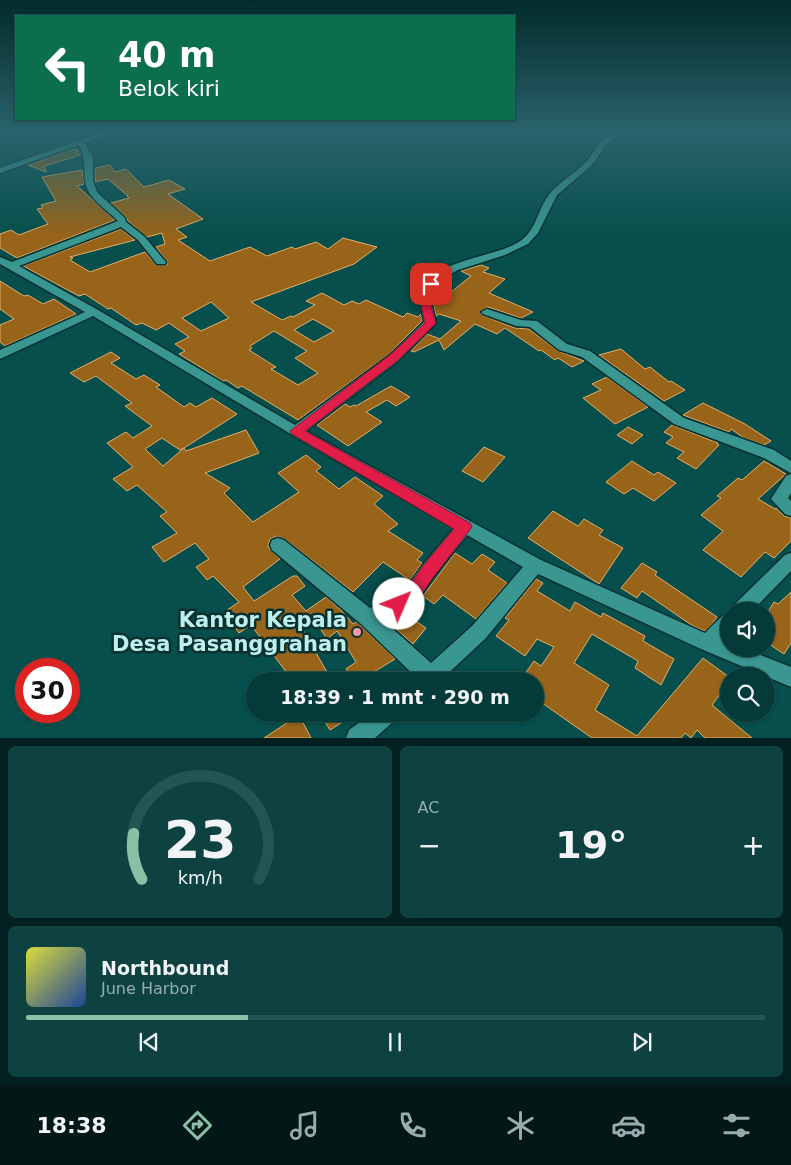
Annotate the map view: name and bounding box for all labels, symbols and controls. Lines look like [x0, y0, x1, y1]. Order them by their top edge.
icon: left [35, 35, 100, 100]
text: 40 m [118, 35, 215, 75]
text: Belok kiri [118, 76, 220, 101]
pin [410, 263, 452, 305]
icon: arrive [417, 270, 445, 298]
position arrow [372, 577, 424, 629]
map controls [720, 602, 775, 722]
button: sound [720, 602, 775, 657]
place label: Kantor Kepala Desa Pasanggrahan [112, 608, 347, 656]
marker: Kantor Kepala Desa Pasanggrahan [351, 626, 363, 638]
speed limit sign: 30 [15, 658, 80, 723]
button: search [720, 667, 775, 722]
text: 18:39 · 1 mnt · 290 m [280, 686, 510, 708]
text: AC [418, 798, 439, 817]
text: 23 [164, 810, 236, 870]
text: 19° [555, 823, 627, 867]
text: − [418, 829, 441, 862]
text: + [742, 829, 765, 862]
text: km/h [177, 867, 222, 888]
text: Northbound [101, 957, 229, 979]
text: June Harbor [101, 979, 196, 998]
icon: previous [135, 1028, 163, 1056]
icon: pause [381, 1028, 409, 1056]
icon: next [628, 1028, 656, 1056]
icon: directions [180, 1108, 215, 1143]
icon: music [287, 1108, 322, 1143]
icon: phone [395, 1108, 430, 1143]
icon: climate [503, 1108, 538, 1143]
icon: car [611, 1108, 646, 1143]
icon: filters [719, 1108, 754, 1143]
text: 18:38 [36, 1113, 107, 1138]

